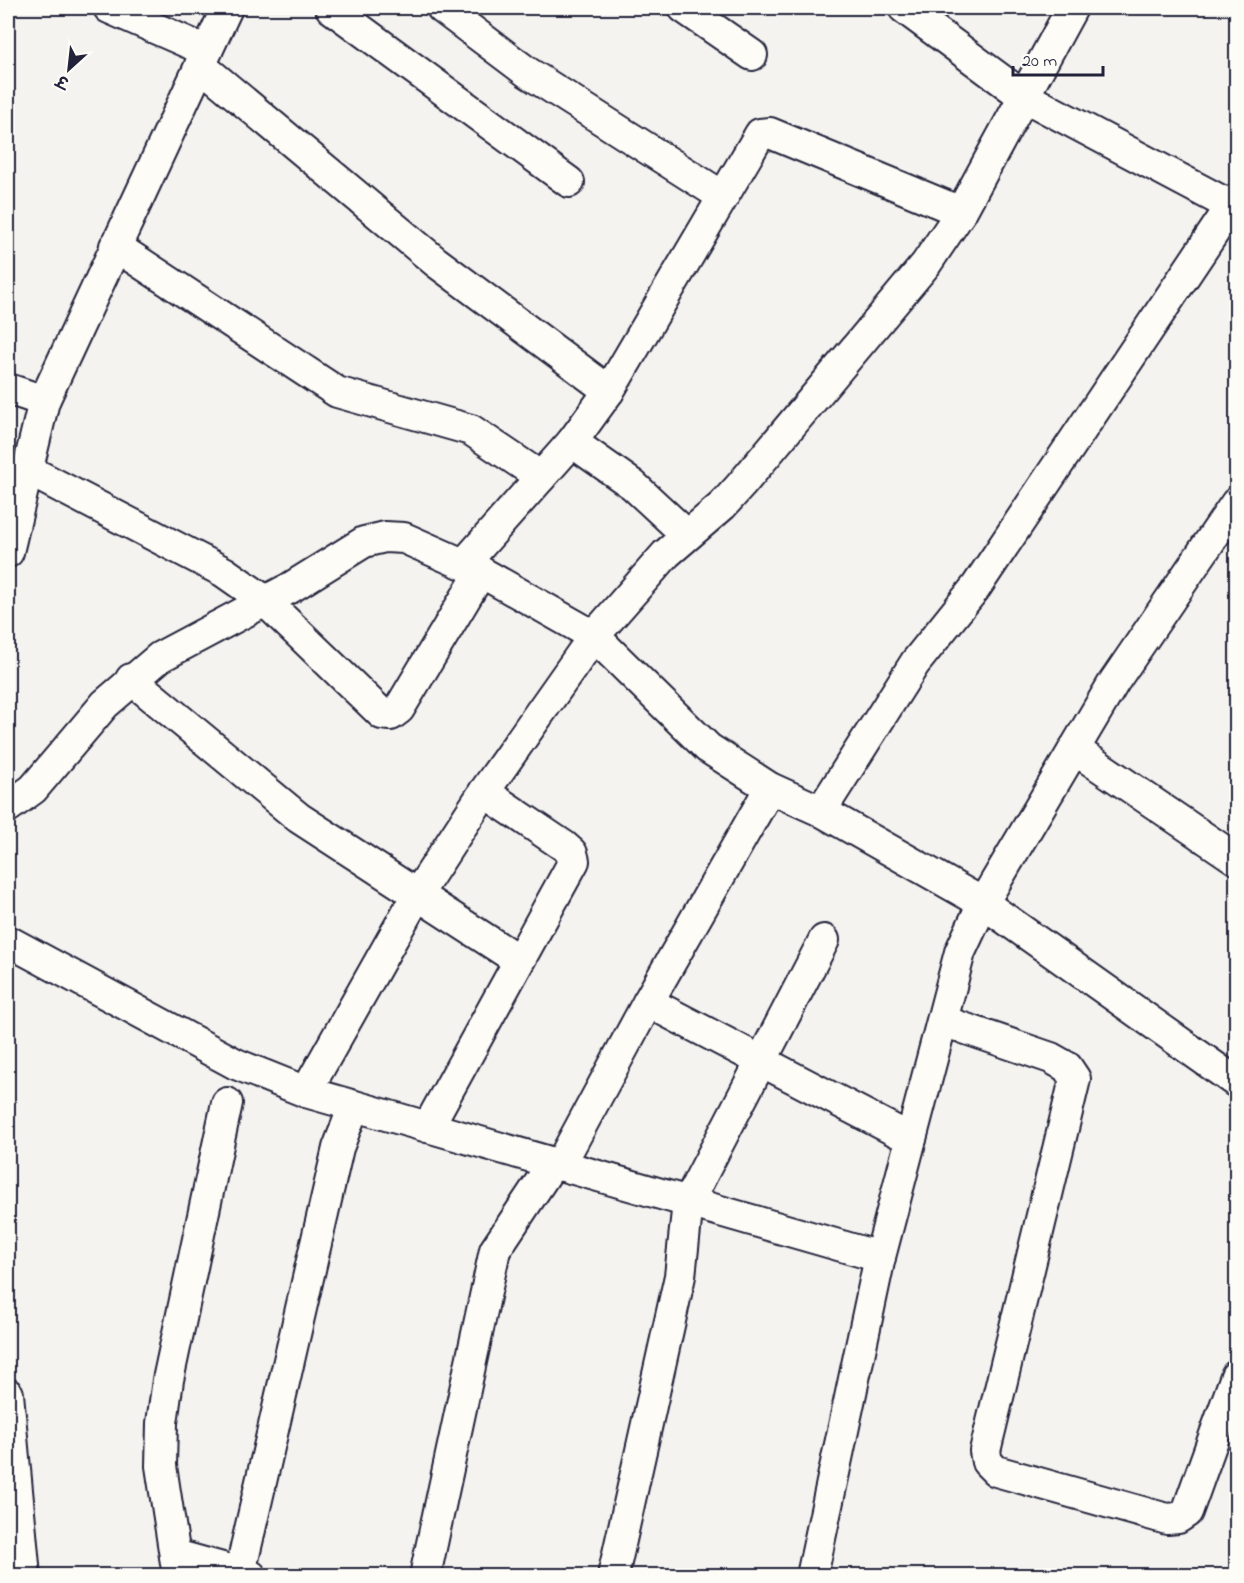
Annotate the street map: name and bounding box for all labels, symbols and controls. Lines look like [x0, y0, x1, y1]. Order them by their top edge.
north arrow [39, 39, 99, 99]
scale bar [1013, 39, 1103, 77]
text: 20 m [1022, 49, 1057, 75]
text: उ [52, 67, 75, 95]

